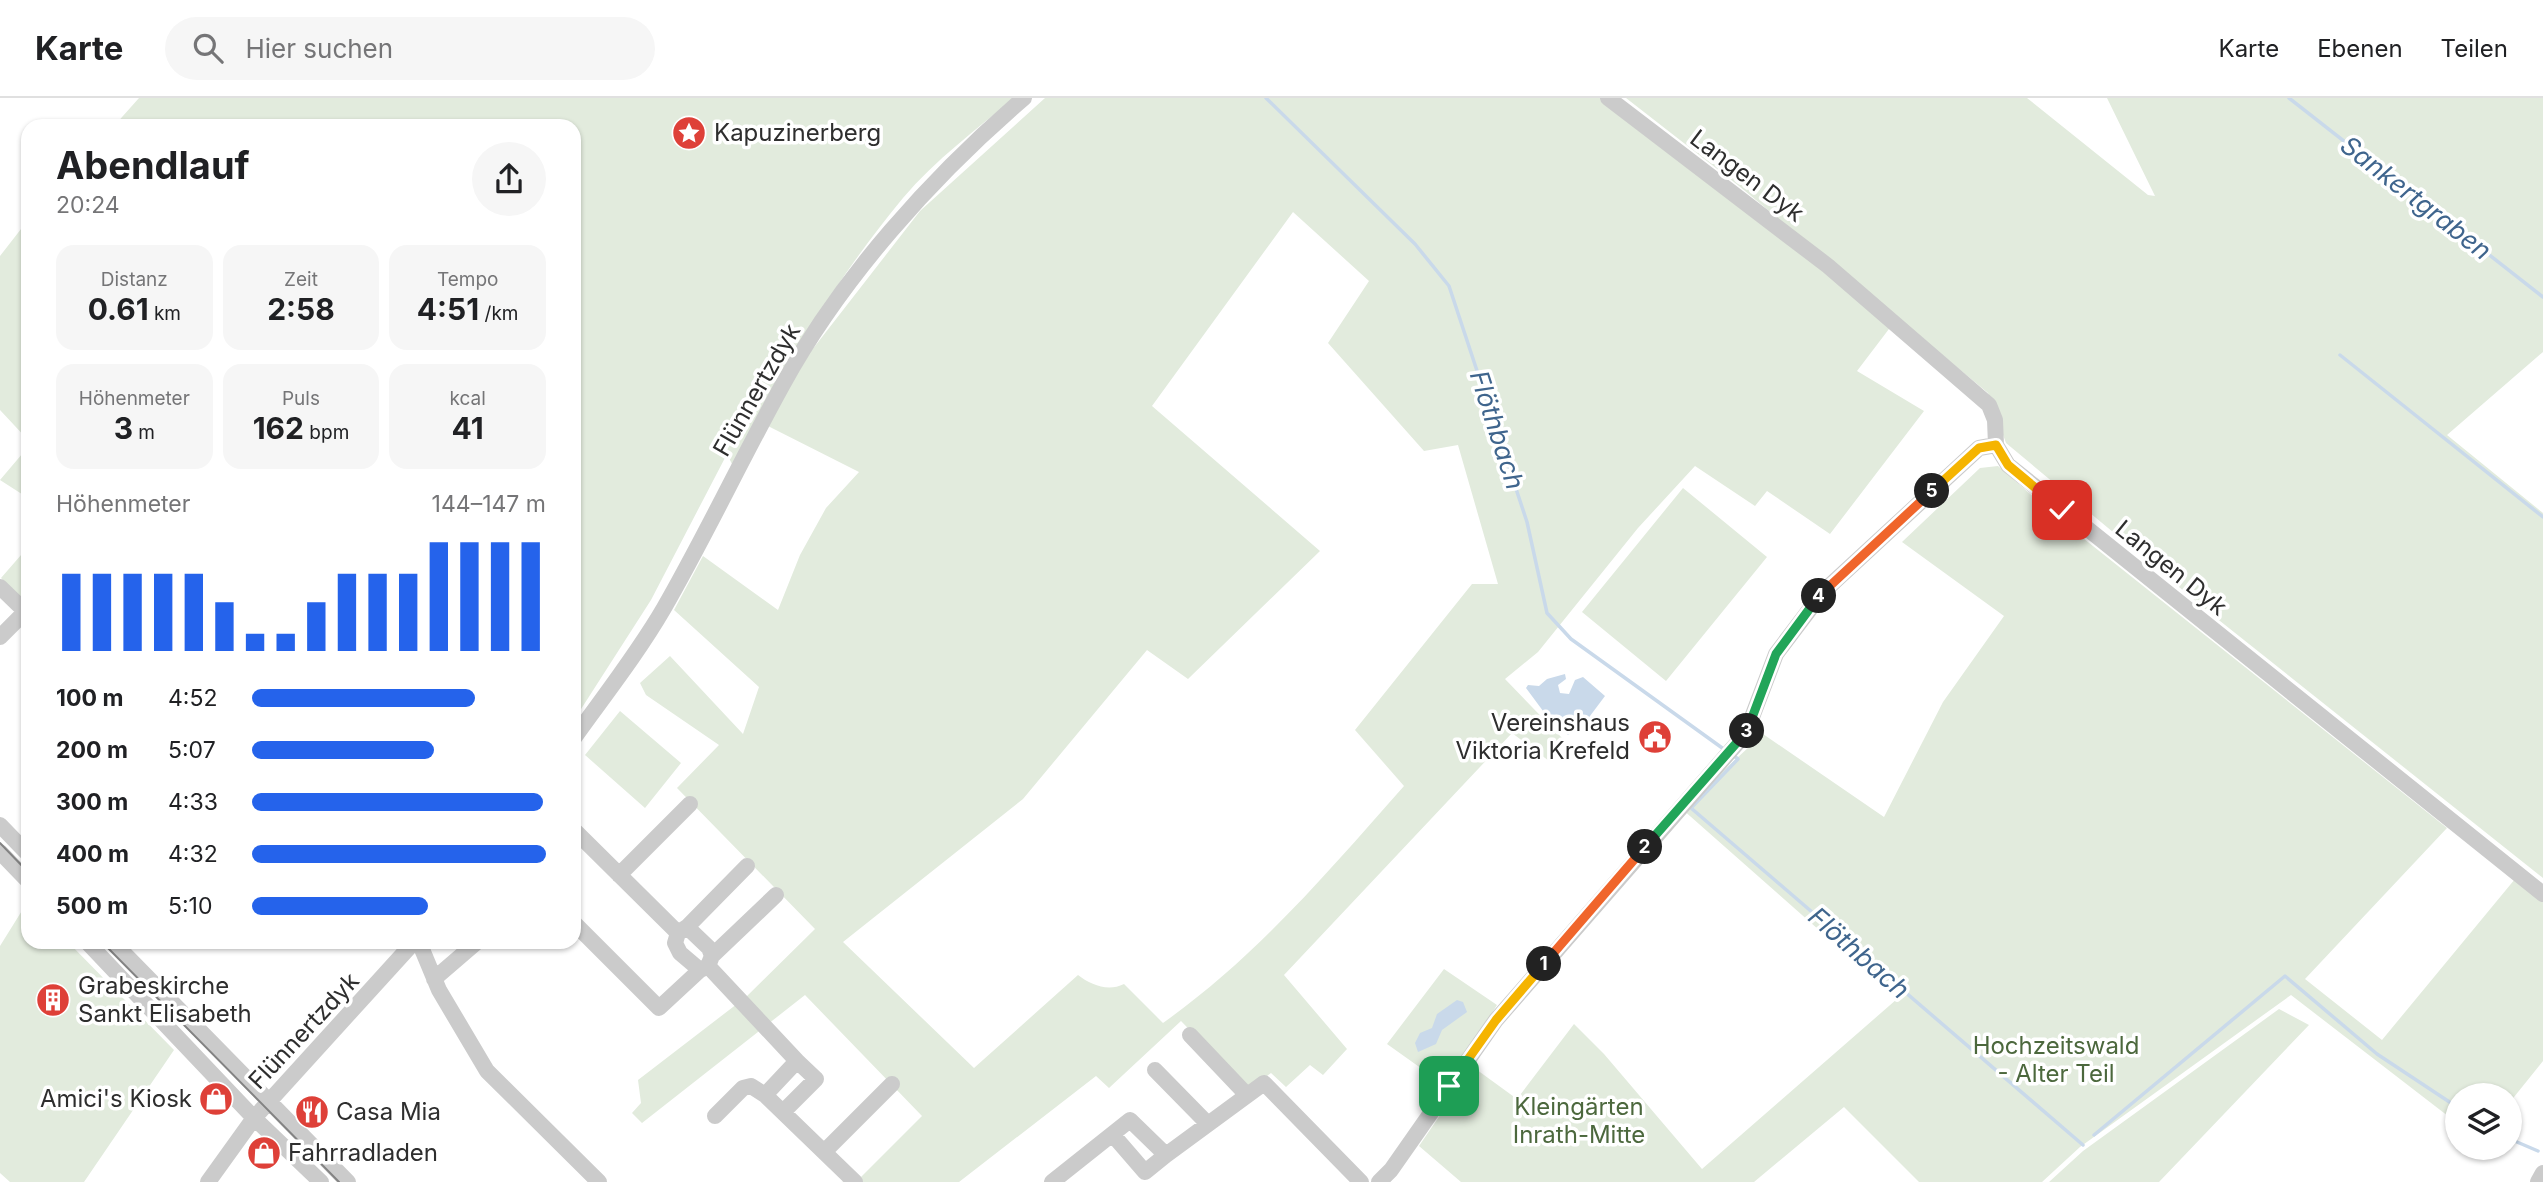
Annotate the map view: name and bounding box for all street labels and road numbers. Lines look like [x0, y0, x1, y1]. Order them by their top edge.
street label: Langen Dyk [1685, 123, 1810, 228]
street label: Flünnertzdyk [707, 318, 806, 461]
street label: Langen Dyk [2110, 514, 2233, 621]
street label: Flünnertzdyk [242, 967, 365, 1095]

